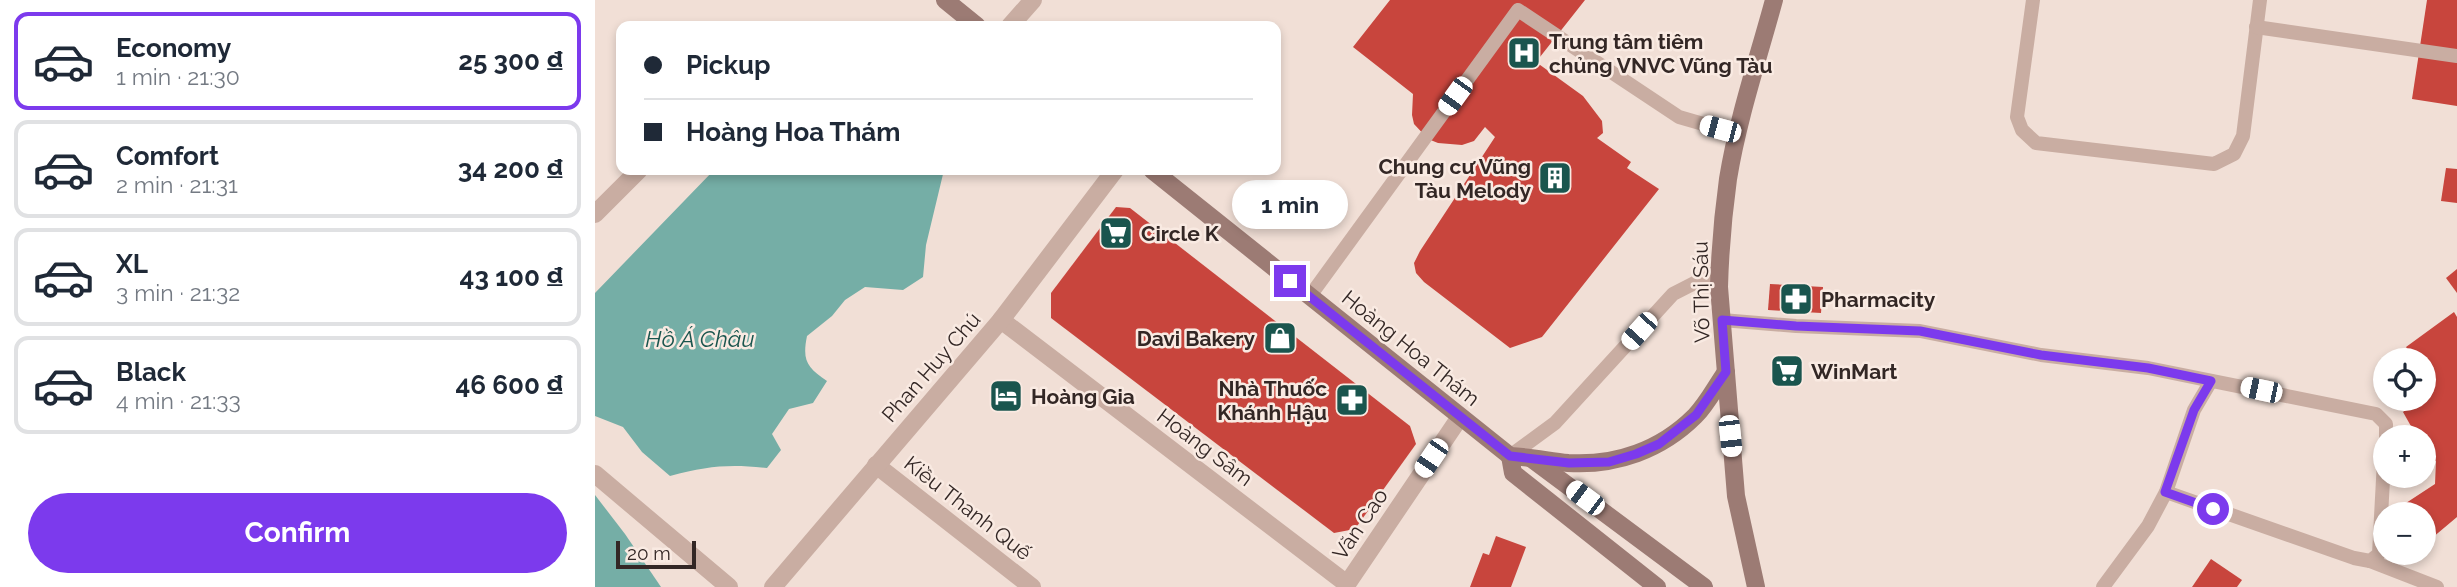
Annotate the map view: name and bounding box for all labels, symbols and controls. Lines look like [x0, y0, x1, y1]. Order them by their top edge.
place label: Trung tâm tiêm chủng VNVC Vũng Tàu [1549, 29, 1772, 78]
icon: car [32, 30, 95, 93]
text: Economy [116, 33, 231, 63]
hospital icon: Trung tâm tiêm chủng VNVC Vũng Tàu [1505, 34, 1543, 72]
text: 25 300 ₫ [458, 46, 563, 76]
text: Pickup [686, 50, 771, 80]
text: 1 min · 21:30 [116, 63, 240, 90]
car [1435, 73, 1476, 119]
car [1697, 113, 1744, 145]
text: Hoàng Hoa Thám [686, 117, 900, 147]
icon: car [32, 138, 95, 201]
text: Comfort [116, 141, 219, 171]
text: 34 200 ₫ [458, 154, 563, 184]
place label: Chung cư Vũng Tàu Melody [1378, 154, 1531, 203]
building icon: Chung cư Vũng Tàu Melody [1536, 159, 1574, 197]
text: 2 min · 21:31 [116, 171, 238, 198]
callout: 1 min [1232, 180, 1348, 229]
text: 1 min [1261, 191, 1319, 218]
supermarket icon: Circle K [1097, 214, 1135, 252]
place label: Circle K [1141, 221, 1220, 246]
street label: Võ Thị Sáu [1688, 241, 1714, 343]
icon: car [32, 246, 95, 309]
text: XL [116, 249, 148, 279]
text: 43 100 ₫ [460, 262, 563, 292]
route end [1274, 265, 1306, 297]
text: 3 min · 21:32 [116, 279, 240, 306]
pharmacy icon: Pharmacity [1777, 280, 1815, 318]
street label: Hoàng Hoa Thám [1337, 285, 1485, 411]
place label: Pharmacity [1821, 287, 1936, 312]
street label: Phan Huy Chú [876, 307, 986, 427]
car [1618, 308, 1661, 354]
shop icon: Davi Bakery [1261, 319, 1299, 357]
water label: Hồ Á Châu [645, 325, 755, 352]
place label: Davi Bakery [1137, 326, 1255, 351]
map controls [2373, 348, 2436, 565]
button: locate [2373, 348, 2436, 411]
supermarket icon: WinMart [1768, 352, 1806, 390]
icon: car [32, 354, 95, 417]
text: Black [116, 357, 186, 387]
place label: WinMart [1811, 359, 1897, 384]
text: 46 600 ₫ [455, 370, 563, 400]
car [2239, 375, 2284, 405]
place label: Nhà Thuốc Khánh Hậu [1217, 376, 1327, 425]
hotel icon: Hoàng Gia [987, 377, 1025, 415]
pharmacy icon: Nhà Thuốc Khánh Hậu [1333, 381, 1371, 419]
place label: Hoàng Gia [1031, 384, 1135, 409]
text: 4 min · 21:33 [116, 387, 241, 414]
street label: Hoàng Sâm [1152, 403, 1258, 491]
car [1718, 414, 1743, 458]
button: + [2373, 425, 2436, 488]
car [1411, 435, 1452, 481]
street label: Kiều Thanh Quế [899, 451, 1037, 565]
car [1562, 477, 1609, 519]
street label: Văn Cao [1327, 484, 1393, 564]
button: Confirm [28, 493, 567, 573]
route start [2197, 493, 2229, 525]
button: − [2373, 502, 2436, 565]
scale bar [616, 538, 697, 570]
text: 20 m [627, 542, 671, 564]

